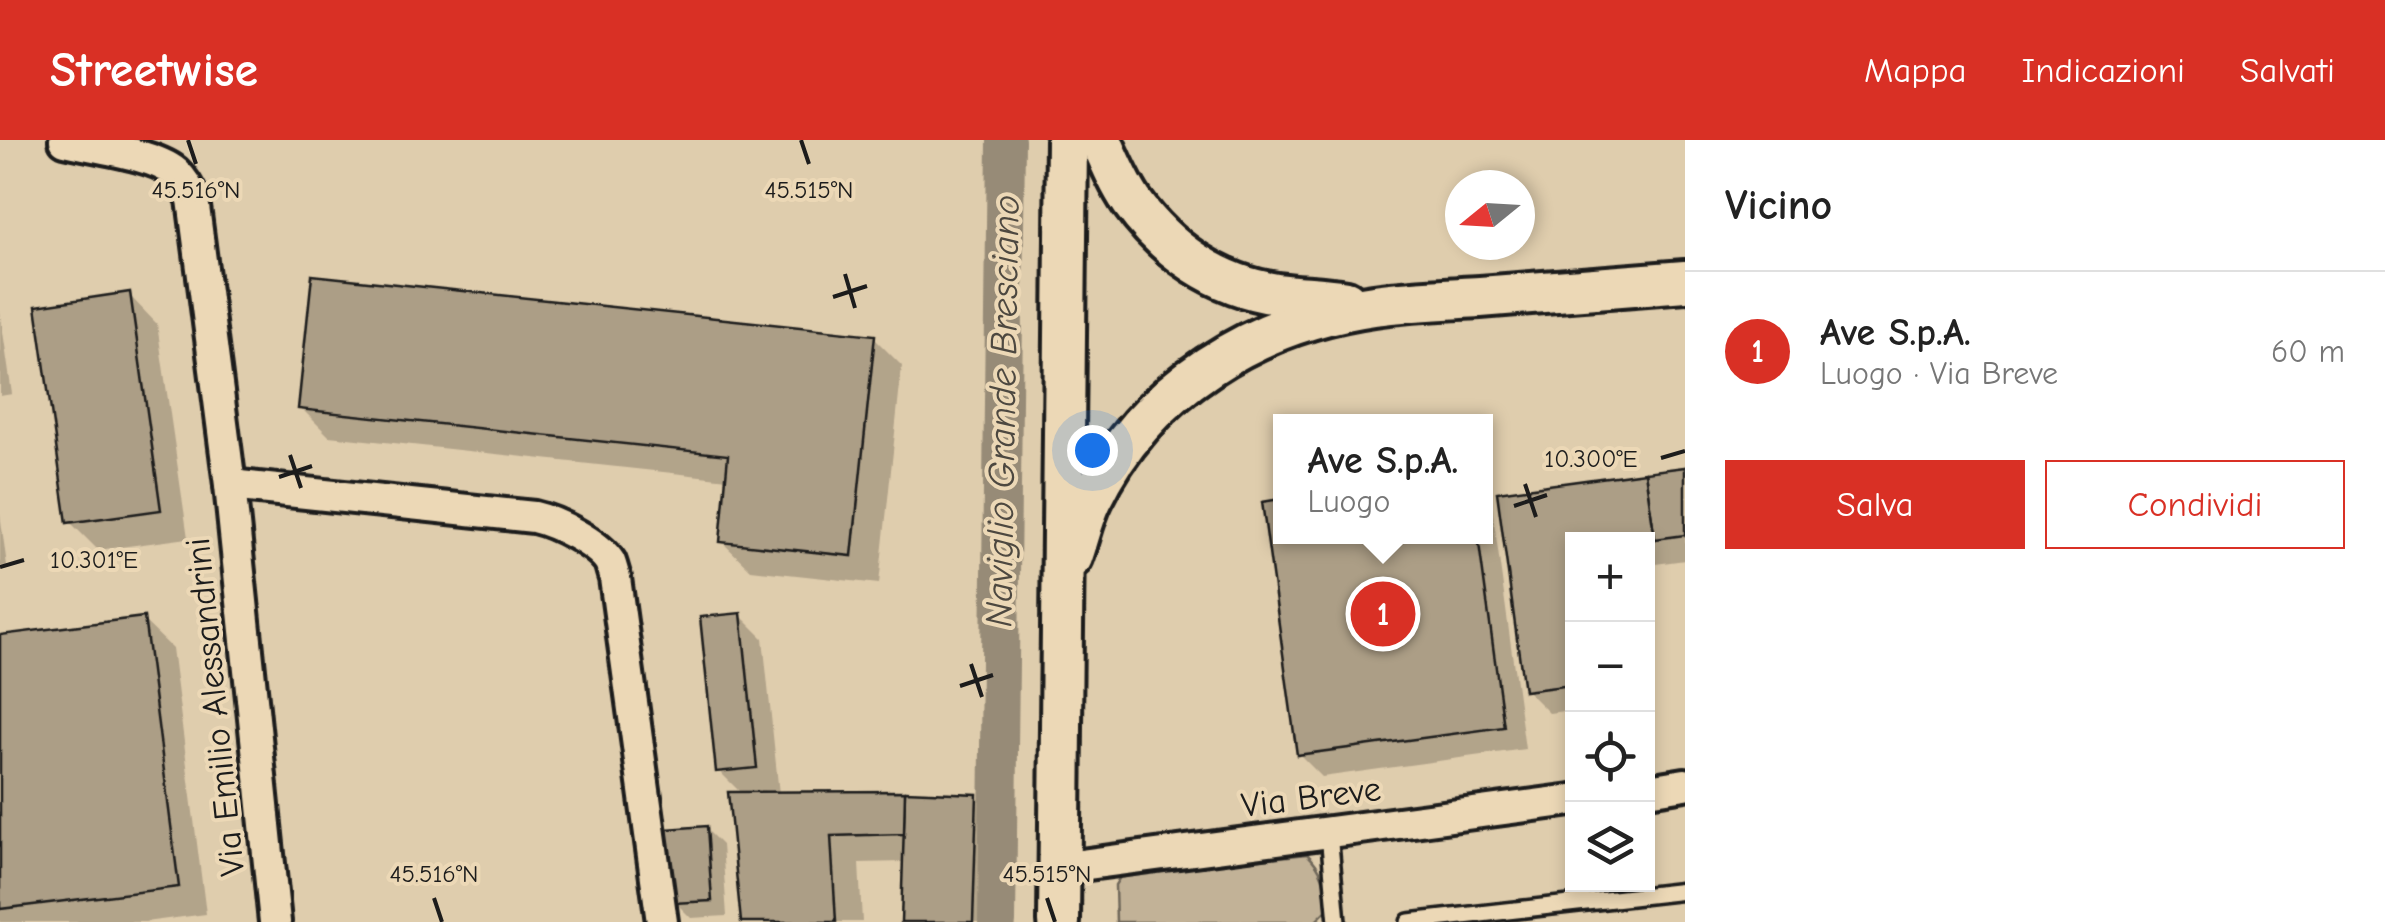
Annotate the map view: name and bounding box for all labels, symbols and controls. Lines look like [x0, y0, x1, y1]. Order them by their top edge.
text: Streetwise [50, 43, 258, 98]
text: Mappa [1864, 50, 1967, 91]
text: Indicazioni [2022, 50, 2185, 91]
text: Salvati [2240, 50, 2335, 91]
north arrow [1445, 170, 1535, 260]
text: 45.516°N [151, 175, 241, 204]
text: 45.515°N [764, 175, 854, 204]
text: Vicino [1725, 181, 1832, 230]
water label: Naviglio Grande Bresciano [977, 194, 1029, 628]
text: Ave S.p.A. [1820, 311, 1971, 355]
text: 1 [1751, 333, 1764, 370]
text: 60 m [2271, 333, 2345, 370]
text: Luogo · Via Breve [1820, 355, 2058, 392]
popup [1273, 414, 1493, 544]
your location [1067, 425, 1118, 476]
text: Ave S.p.A. [1308, 439, 1458, 483]
text: 10.300°E [1544, 444, 1638, 473]
button: Salva [1725, 460, 2025, 549]
button: Condividi [2045, 460, 2345, 549]
text: Luogo [1308, 483, 1390, 520]
map controls [1565, 532, 1655, 892]
button: + [1565, 532, 1655, 622]
street label: Via Emilio Alessandrini [177, 536, 253, 878]
text: 10.301°E [50, 545, 138, 574]
pin: 1 [1350, 576, 1416, 652]
button: − [1565, 622, 1655, 712]
button: locate [1565, 712, 1655, 802]
street label: Via Breve [1239, 768, 1383, 826]
button: layers [1565, 802, 1655, 892]
text: 45.516°N [389, 859, 479, 888]
text: 45.515°N [1002, 859, 1092, 888]

